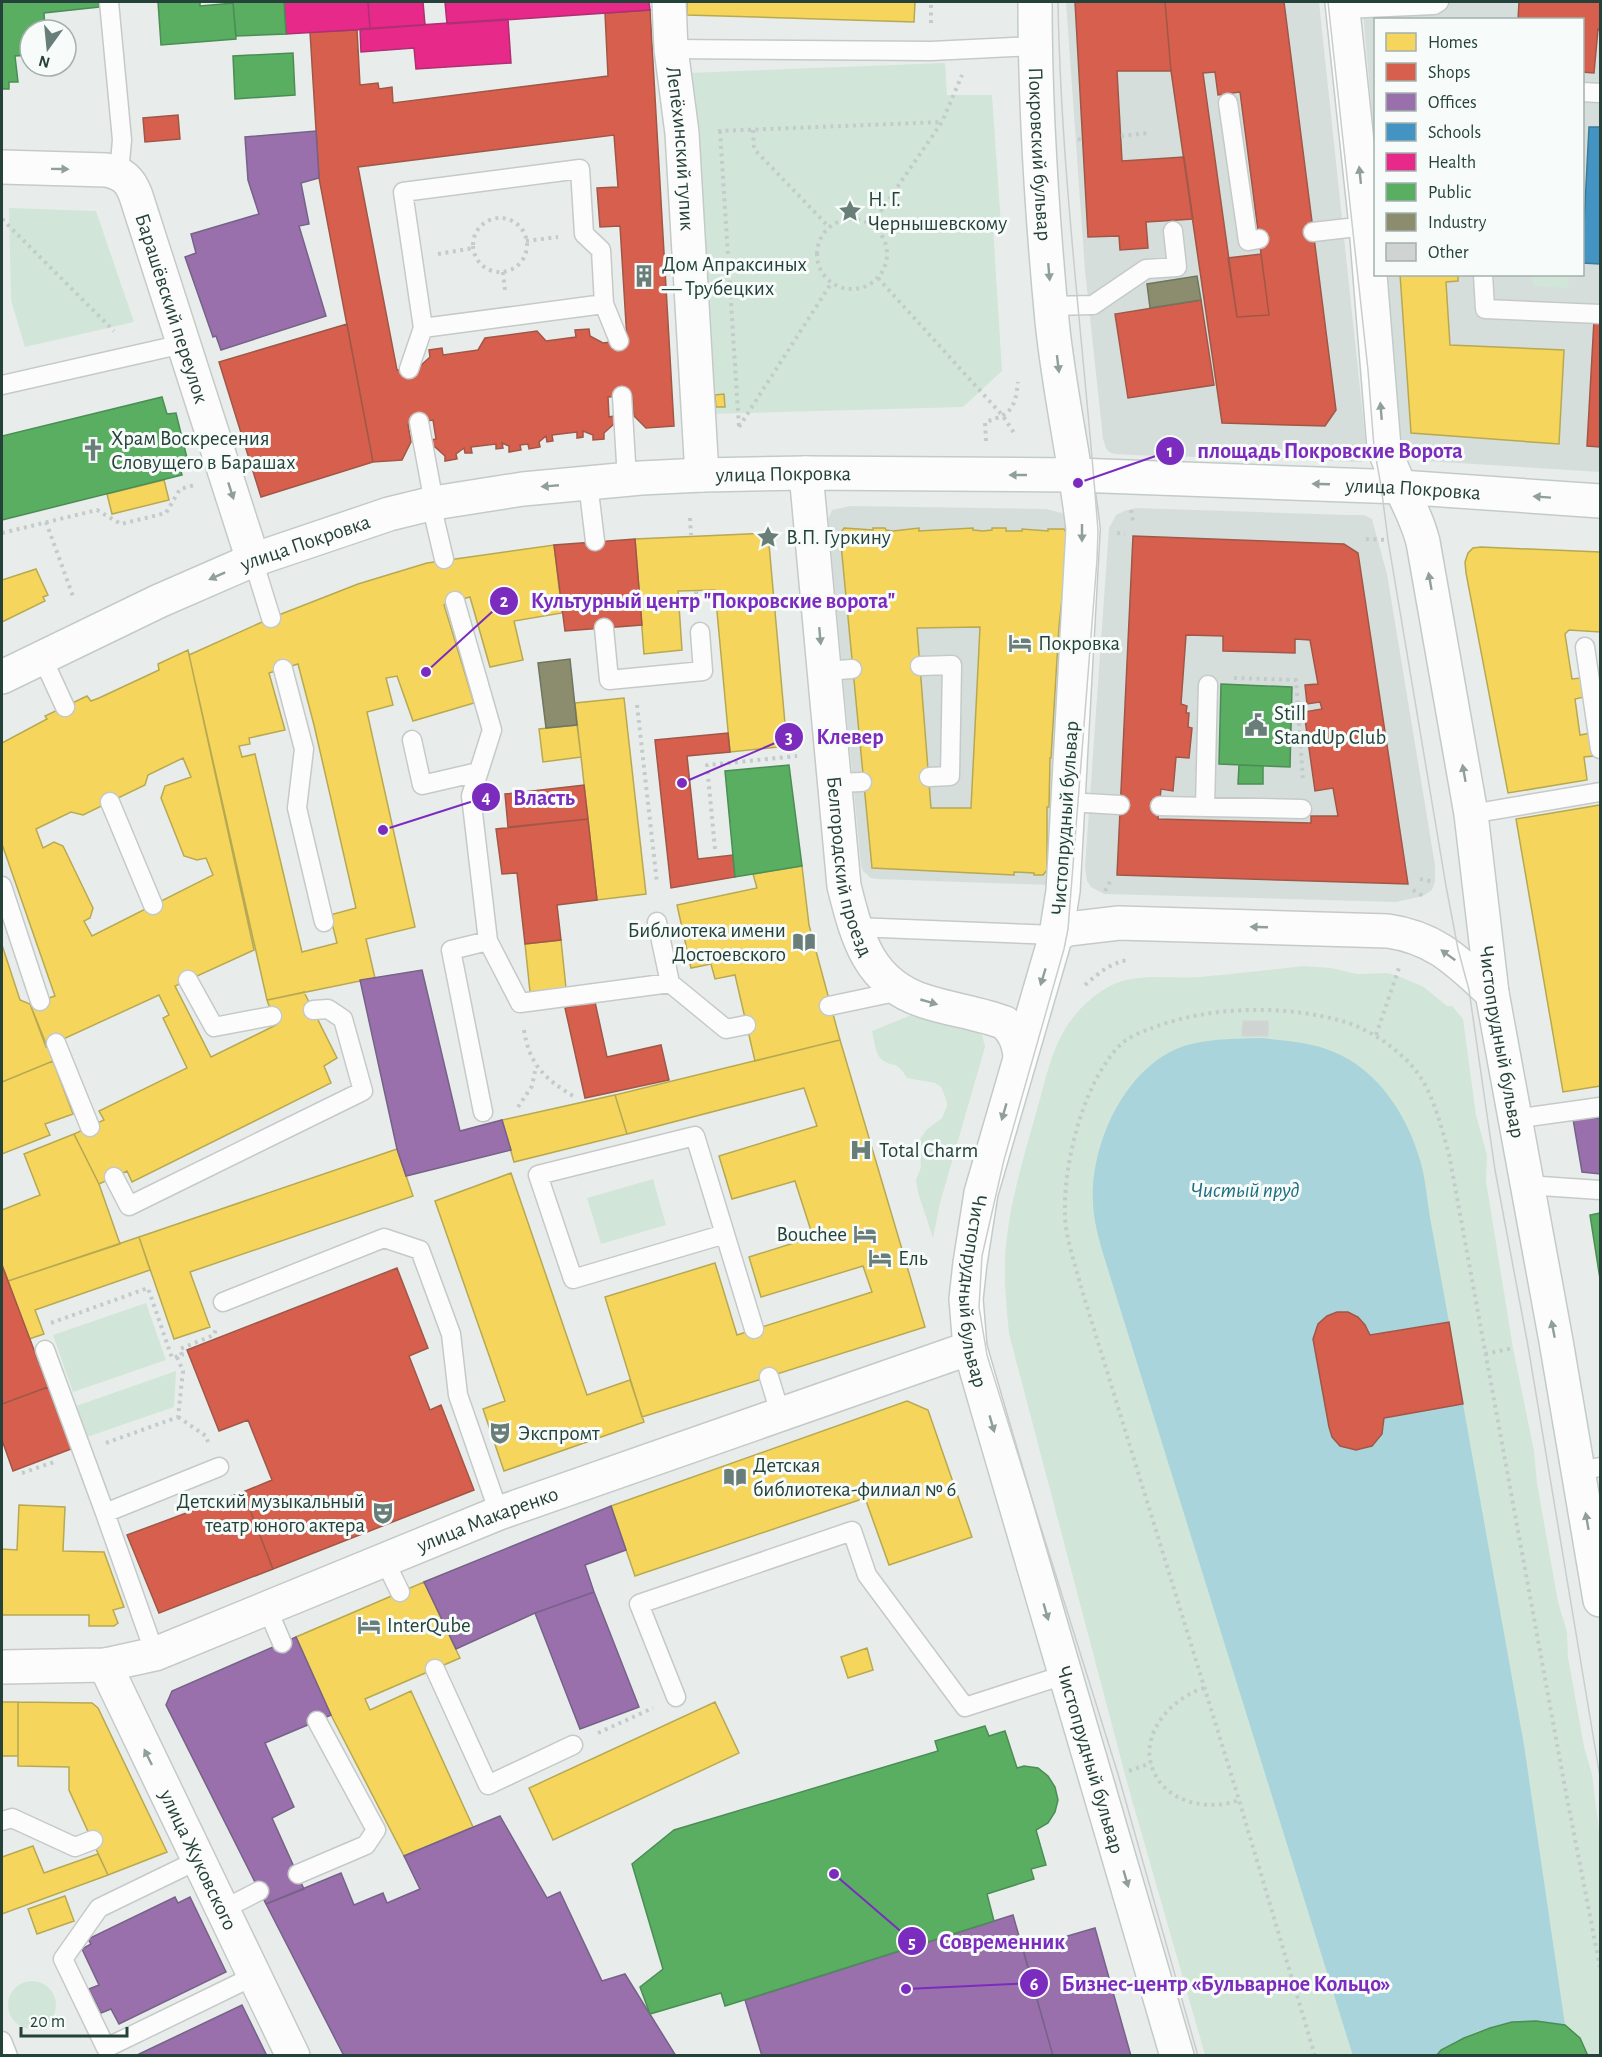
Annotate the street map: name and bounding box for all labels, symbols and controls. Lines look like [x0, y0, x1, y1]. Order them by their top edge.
north arrow [18, 18, 78, 78]
legend [1374, 18, 1584, 276]
text: Homes [1428, 34, 1478, 52]
text: N [37, 52, 52, 71]
text: Shops [1428, 64, 1470, 82]
street label: Лепёхинский тупик [663, 65, 698, 232]
street label: Покровский бульвар [1025, 67, 1056, 242]
text: Offices [1428, 94, 1477, 112]
text: Schools [1428, 124, 1481, 142]
text: Health [1428, 154, 1476, 172]
one-way arrow [50, 164, 69, 173]
one-way arrow [1356, 165, 1365, 184]
text: Public [1428, 184, 1471, 202]
place label: Н. Г. Чернышевскому [868, 189, 1007, 234]
place icon: Н. Г. Чернышевскому [837, 198, 863, 224]
street label: Барашёвский переулок [132, 211, 212, 406]
text: Industry [1428, 214, 1487, 232]
text: Other [1428, 244, 1469, 262]
place label: Дом Апраксиных — Трубецких [661, 254, 807, 299]
building icon: Дом Апраксиных — Трубецких [631, 263, 657, 289]
one-way arrow [1044, 263, 1053, 282]
one-way arrow [1053, 355, 1062, 374]
one-way arrow [1376, 401, 1386, 420]
place label: Храм Воскресения Словущего в Барашах [111, 428, 295, 473]
callout: площадь Покровские Ворота [1155, 431, 1475, 471]
church icon: Храм Воскресения Словущего в Барашах [80, 437, 106, 463]
text: площадь Покровские Ворота [1197, 440, 1463, 462]
text: 1 [1167, 443, 1173, 461]
street label: улица Покровка [714, 462, 852, 485]
one-way arrow [1008, 470, 1027, 480]
street label: улица Покровка [1344, 474, 1482, 503]
one-way arrow [1311, 479, 1330, 488]
one-way arrow [227, 482, 236, 500]
one-way arrow [541, 482, 560, 491]
one-way arrow [1533, 492, 1552, 501]
street label: улица Покровка [236, 511, 373, 575]
place icon: В.П. Гуркину [755, 524, 781, 550]
one-way arrow [1077, 524, 1087, 543]
place label: В.П. Гуркину [786, 527, 891, 548]
one-way arrow [208, 571, 225, 580]
one-way arrow [1425, 571, 1434, 590]
callout: Культурный центр "Покровские ворота" [489, 581, 908, 621]
text: Культурный центр "Покровские ворота" [531, 590, 895, 613]
text: 2 [500, 593, 509, 611]
one-way arrow [815, 627, 825, 646]
hotel icon: Покровка [1007, 630, 1033, 656]
place label: Покровка [1038, 633, 1120, 654]
place label: Still StandUp Club [1274, 703, 1386, 748]
public building icon: Still StandUp Club [1243, 712, 1269, 738]
callout: Клевер [774, 717, 896, 757]
street label: Чистопрудный бульвар [1048, 720, 1082, 916]
text: Клевер [816, 726, 884, 748]
text: 3 [785, 729, 793, 747]
one-way arrow [1459, 763, 1468, 782]
street label: Белгородский проезд [823, 775, 877, 960]
callout: Власть [471, 777, 587, 817]
text: Власть [513, 787, 576, 809]
text: 4 [481, 789, 491, 807]
place label: Библиотека имени Достоевского [627, 920, 786, 965]
one-way arrow [1249, 922, 1268, 932]
library icon: Библиотека имени Достоевского [791, 929, 817, 955]
street label: Чистопрудный бульвар [1476, 944, 1529, 1140]
one-way arrow [1440, 949, 1456, 961]
one-way arrow [1038, 968, 1047, 986]
one-way arrow [920, 998, 938, 1007]
one-way arrow [999, 1103, 1008, 1121]
hospital icon: Total Charm [848, 1137, 874, 1163]
place label: Total Charm [879, 1140, 978, 1161]
water label: Чистый пруд [1191, 1179, 1299, 1202]
street label: Чистопрудный бульвар [955, 1193, 991, 1390]
hotel icon: Bouchee [852, 1221, 878, 1247]
place label: Bouchee [777, 1224, 847, 1245]
hotel icon: Ель [867, 1245, 893, 1271]
place label: Ель [898, 1248, 928, 1269]
one-way arrow [1549, 1320, 1558, 1339]
one-way arrow [988, 1415, 997, 1433]
theatre icon: Экспромт [487, 1420, 513, 1446]
place label: Экспромт [518, 1423, 600, 1444]
place label: Детская библиотека-филиал № 6 [753, 1455, 956, 1500]
library icon: Детская библиотека-филиал № 6 [722, 1464, 748, 1490]
street label: улица Макаренко [413, 1483, 561, 1556]
place label: Детский музыкальный театр юного актера [176, 1491, 365, 1536]
theatre icon: Детский музыкальный театр юного актера [370, 1500, 396, 1526]
one-way arrow [1582, 1512, 1591, 1531]
one-way arrow [1042, 1603, 1051, 1621]
hotel icon: InterQube [356, 1612, 382, 1638]
place label: InterQube [387, 1615, 471, 1636]
street label: Чистопрудный бульвар [1053, 1663, 1128, 1856]
one-way arrow [144, 1749, 153, 1766]
street label: улица Жуковского [156, 1785, 241, 1933]
one-way arrow [1122, 1870, 1131, 1888]
callout: Современник [897, 1921, 1077, 1961]
text: Современник [939, 1931, 1065, 1953]
text: 5 [908, 1934, 916, 1952]
callout: Бизнес-центр «Бульварное Кольцо» [1019, 1963, 1402, 2003]
text: Бизнес-центр «Бульварное Кольцо» [1062, 1973, 1390, 1996]
text: 6 [1030, 1976, 1039, 1994]
scale bar [21, 2000, 128, 2038]
text: 20 m [30, 2013, 65, 2031]

